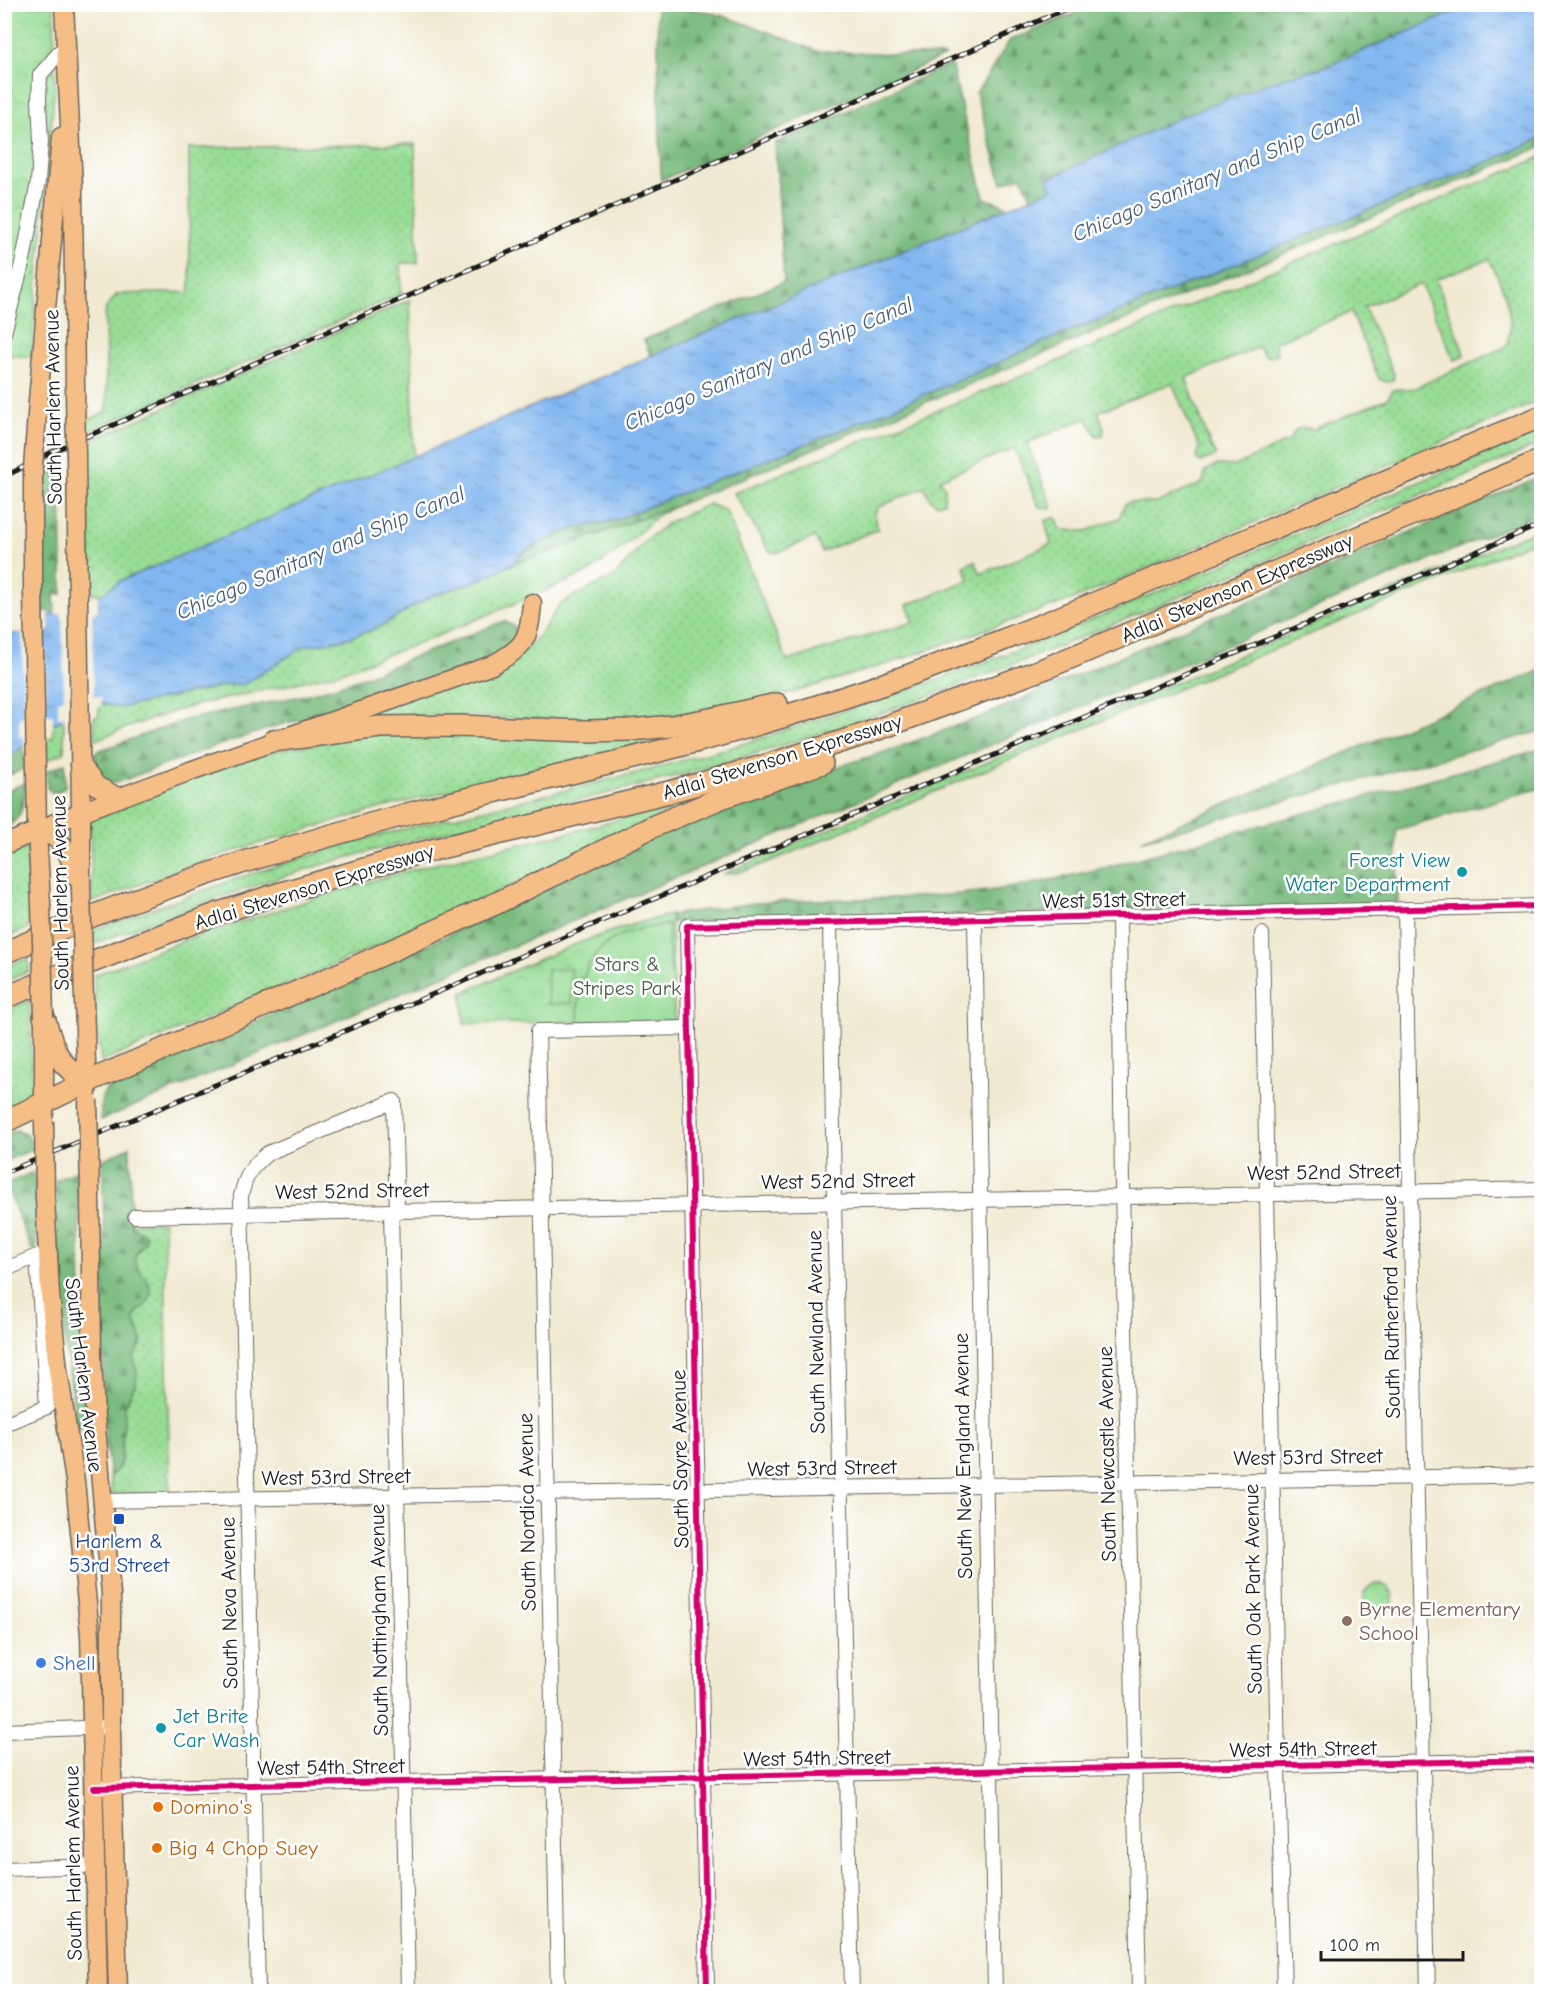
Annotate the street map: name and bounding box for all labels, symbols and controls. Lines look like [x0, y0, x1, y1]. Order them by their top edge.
water label: Chicago Sanitary and Ship Canal [1068, 102, 1366, 248]
water label: Chicago Sanitary and Ship Canal [620, 291, 918, 437]
street label: South Harlem Avenue [39, 309, 67, 505]
water label: Chicago Sanitary and Ship Canal [172, 480, 470, 626]
street label: Adlai Stevenson Expressway [1118, 528, 1357, 648]
street label: Adlai Stevenson Expressway [659, 709, 905, 805]
street label: South Harlem Avenue [46, 795, 74, 991]
street label: Adlai Stevenson Expressway [191, 839, 437, 935]
place label: Forest View Water Department [1286, 848, 1451, 896]
marker: Forest View Water Department [1455, 865, 1469, 879]
street label: West 51st Street [1042, 887, 1187, 913]
park label: Stars & Stripes Park [573, 952, 681, 1000]
street label: West 52nd Street [1247, 1159, 1402, 1185]
street label: West 52nd Street [761, 1168, 916, 1194]
street label: West 52nd Street [275, 1178, 430, 1204]
street label: South Rutherford Avenue [1377, 1195, 1405, 1419]
street label: South Newland Avenue [802, 1230, 830, 1434]
street label: South Harlem Avenue [60, 1277, 108, 1473]
street label: South New England Avenue [949, 1333, 977, 1579]
street label: South Newcastle Avenue [1093, 1346, 1121, 1562]
street label: South Sayre Avenue [666, 1369, 694, 1549]
street label: South Nordica Avenue [513, 1413, 541, 1611]
street label: West 53rd Street [1233, 1444, 1384, 1470]
street label: West 53rd Street [747, 1455, 898, 1481]
street label: West 53rd Street [261, 1464, 412, 1490]
street label: South Oak Park Avenue [1239, 1484, 1267, 1694]
street label: South Nottingham Avenue [365, 1504, 393, 1736]
marker: Harlem & 53rd Street [112, 1512, 126, 1526]
street label: South Neva Avenue [215, 1517, 243, 1689]
place label: Harlem & 53rd Street [69, 1529, 170, 1577]
place label: Byrne Elementary School [1359, 1597, 1521, 1645]
marker: Byrne Elementary School [1340, 1614, 1354, 1628]
place label: Shell [53, 1651, 96, 1675]
marker: Shell [34, 1656, 48, 1670]
place label: Jet Brite Car Wash [173, 1704, 260, 1752]
marker: Jet Brite Car Wash [154, 1721, 168, 1735]
street label: West 54th Street [1229, 1736, 1378, 1762]
street label: West 54th Street [743, 1745, 892, 1771]
street label: West 54th Street [257, 1754, 406, 1780]
street label: South Harlem Avenue [59, 1765, 87, 1961]
place label: Domino's [170, 1795, 252, 1819]
marker: Domino's [151, 1800, 165, 1814]
place label: Big 4 Chop Suey [169, 1836, 318, 1860]
marker: Big 4 Chop Suey [150, 1841, 164, 1855]
scale bar [1321, 1924, 1464, 1962]
text: 100 m [1330, 1935, 1380, 1956]

